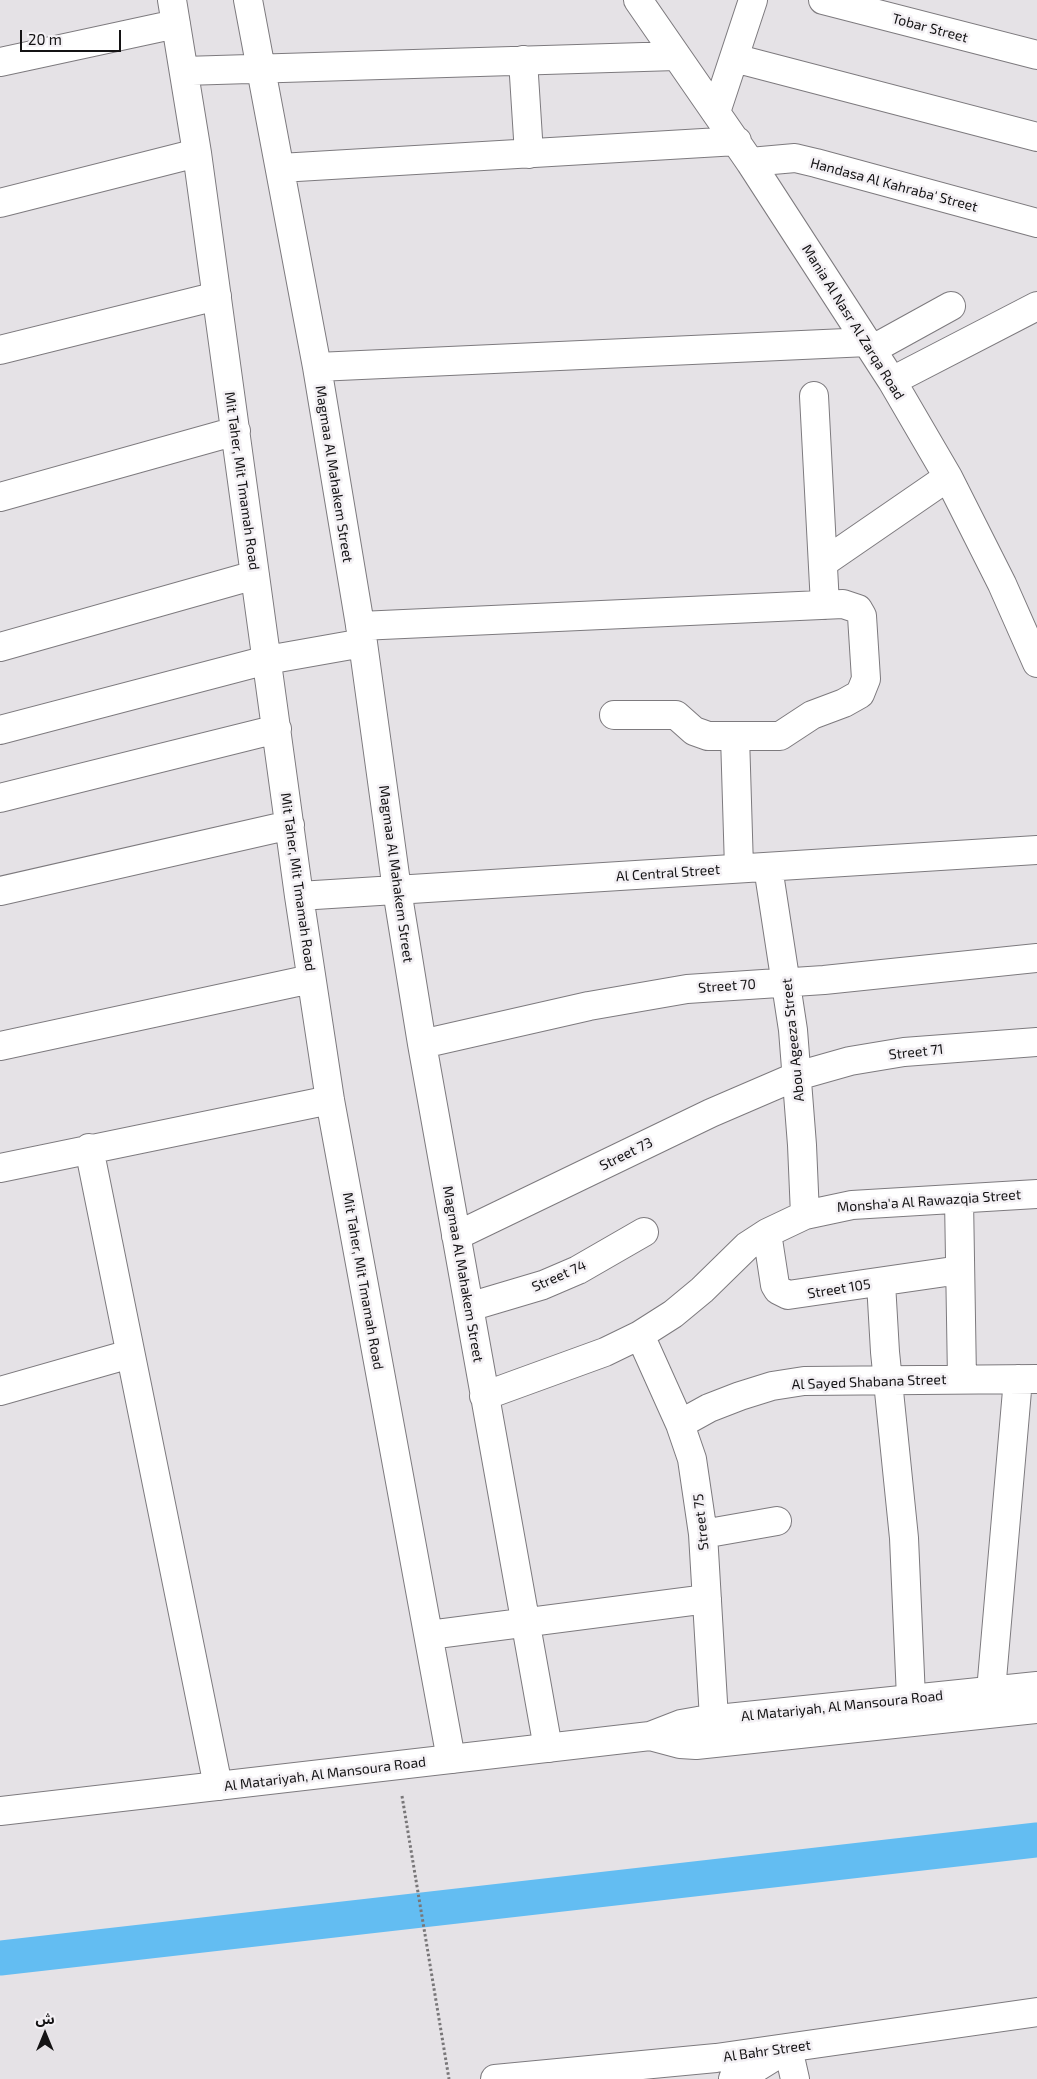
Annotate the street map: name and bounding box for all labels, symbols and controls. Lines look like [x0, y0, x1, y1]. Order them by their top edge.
street label: Tobar Street [890, 10, 970, 46]
scale bar [22, 20, 124, 52]
text: 20 m [28, 30, 62, 48]
street label: Handasa Al Kahraba' Street [808, 155, 980, 215]
street label: Mania Al Nasr Al Zarqa Road [798, 241, 908, 403]
street label: Magmaa Al Mahakem Street [312, 384, 356, 564]
street label: Mit Taher, Mit Tmamah Road [221, 391, 263, 571]
street label: Magmaa Al Mahakem Street [375, 784, 417, 964]
street label: Mit Taher, Mit Tmamah Road [277, 792, 319, 972]
street label: Al Central Street [615, 861, 721, 885]
street label: Street 70 [698, 976, 756, 996]
street label: Abou Ageeza Street [778, 977, 808, 1103]
street label: Street 71 [888, 1041, 944, 1063]
street label: Street 73 [597, 1134, 655, 1174]
street label: Magmaa Al Mahakem Street [439, 1184, 487, 1364]
street label: Monsha'a Al Rawazqia Street [836, 1186, 1022, 1216]
street label: Mit Taher, Mit Tmamah Road [339, 1191, 387, 1371]
street label: Street 74 [529, 1257, 589, 1295]
street label: Street 105 [806, 1276, 872, 1302]
street label: Al Sayed Shabana Street [791, 1371, 947, 1393]
street label: Street 75 [690, 1493, 712, 1551]
street label: Al Matariyah, Al Mansoura Road [740, 1687, 944, 1725]
street label: Al Matariyah, Al Mansoura Road [223, 1753, 427, 1795]
north arrow [20, 2009, 70, 2059]
text: ش [35, 2010, 55, 2027]
street label: Al Bahr Street [722, 2037, 812, 2065]

